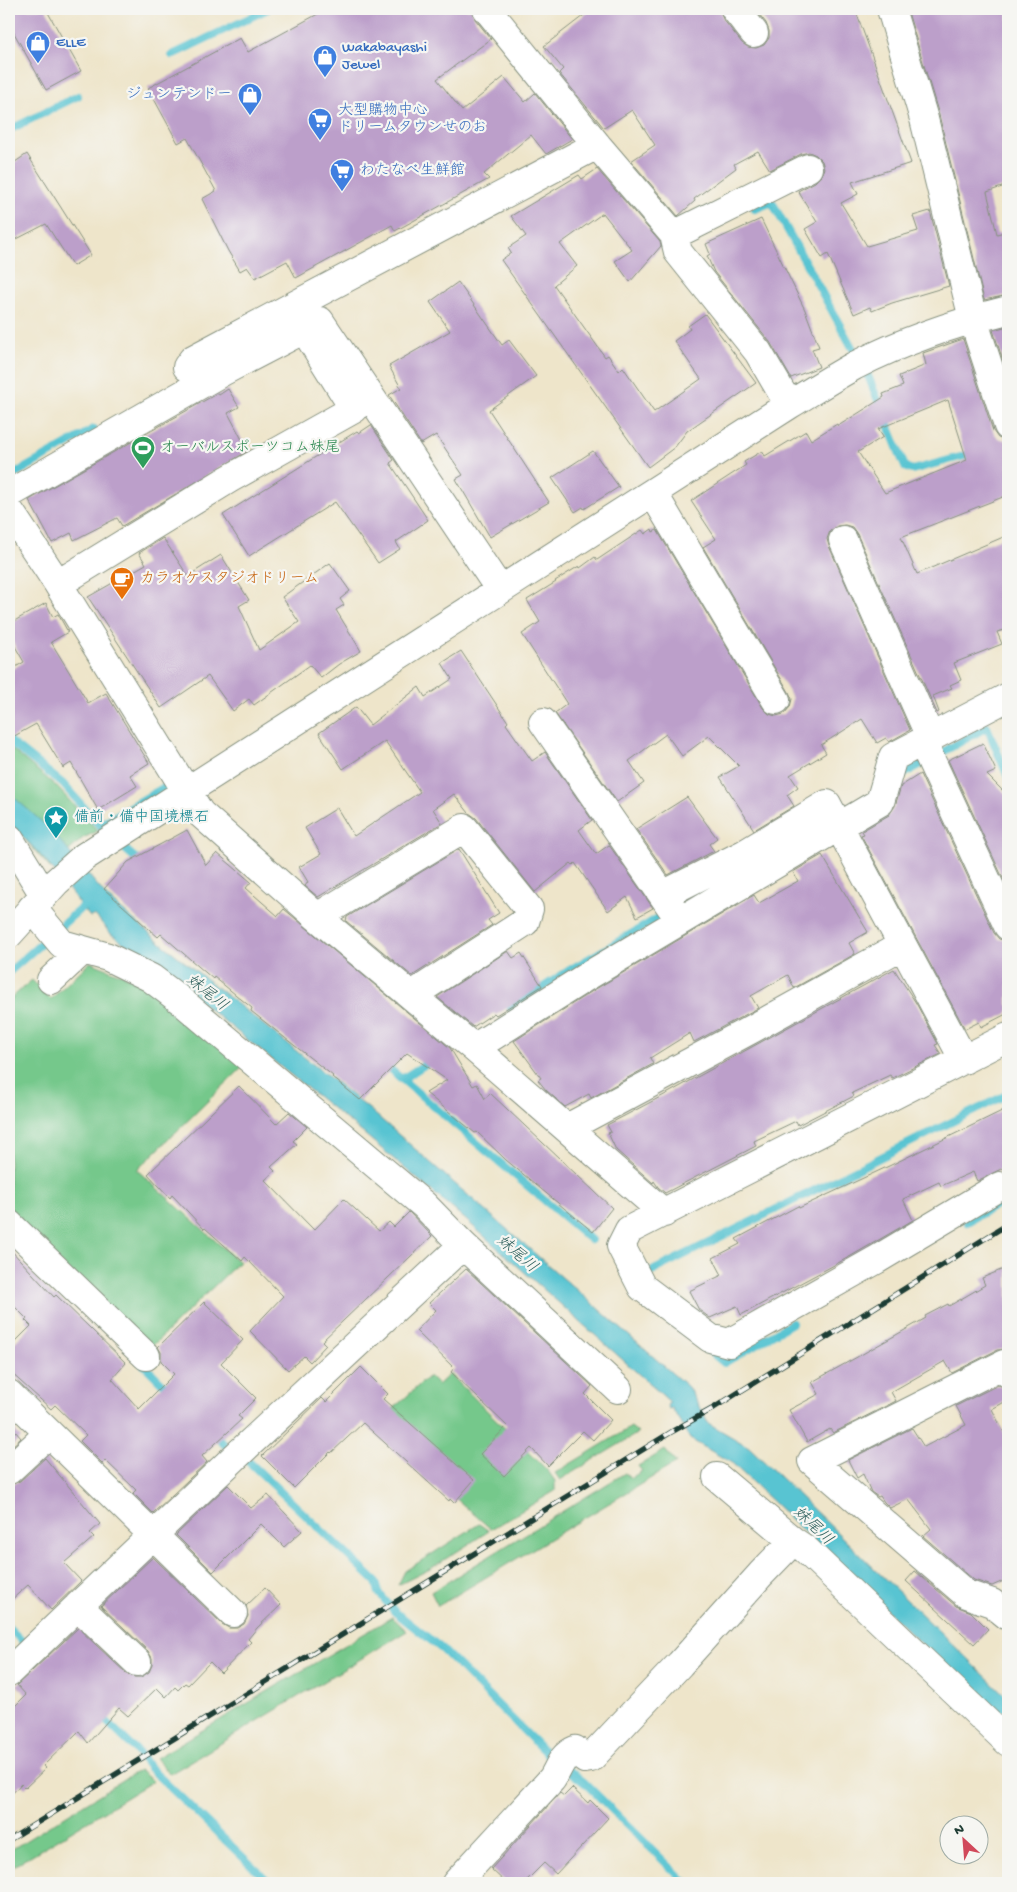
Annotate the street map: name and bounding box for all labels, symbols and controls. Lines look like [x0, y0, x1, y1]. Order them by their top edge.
shop icon: ELLE [25, 30, 51, 64]
place label: ELLE [56, 34, 86, 52]
place label: Wakabayashi Jewel [342, 39, 427, 74]
shop icon: Wakabayashi Jewel [312, 44, 338, 78]
shop icon: ジュンテンドー [237, 82, 263, 116]
place label: ジュンテンドー [126, 86, 232, 104]
place label: 大型購物中心 ドリームタウンせのお [338, 101, 487, 137]
supermarket icon: 大型購物中心 ドリームタウンせのお [307, 107, 333, 141]
supermarket icon: わたなべ生鮮館 [329, 158, 355, 192]
place label: わたなべ生鮮館 [360, 162, 465, 180]
sports icon: オーバルスポーツコム妹尾 [130, 435, 156, 469]
place label: オーバルスポーツコム妹尾 [160, 438, 340, 457]
cafe icon: カラオケスタジオドリーム [109, 566, 135, 600]
place label: カラオケスタジオドリーム [140, 570, 319, 588]
place icon: 備前・備中国境標石 [43, 805, 69, 839]
place label: 備前・備中国境標石 [74, 808, 209, 827]
water label: 妹尾川 [181, 971, 231, 1016]
water label: 妹尾川 [492, 1231, 541, 1278]
water label: 妹尾川 [788, 1503, 837, 1551]
north arrow [940, 1814, 990, 1864]
text: N [952, 1821, 967, 1840]

